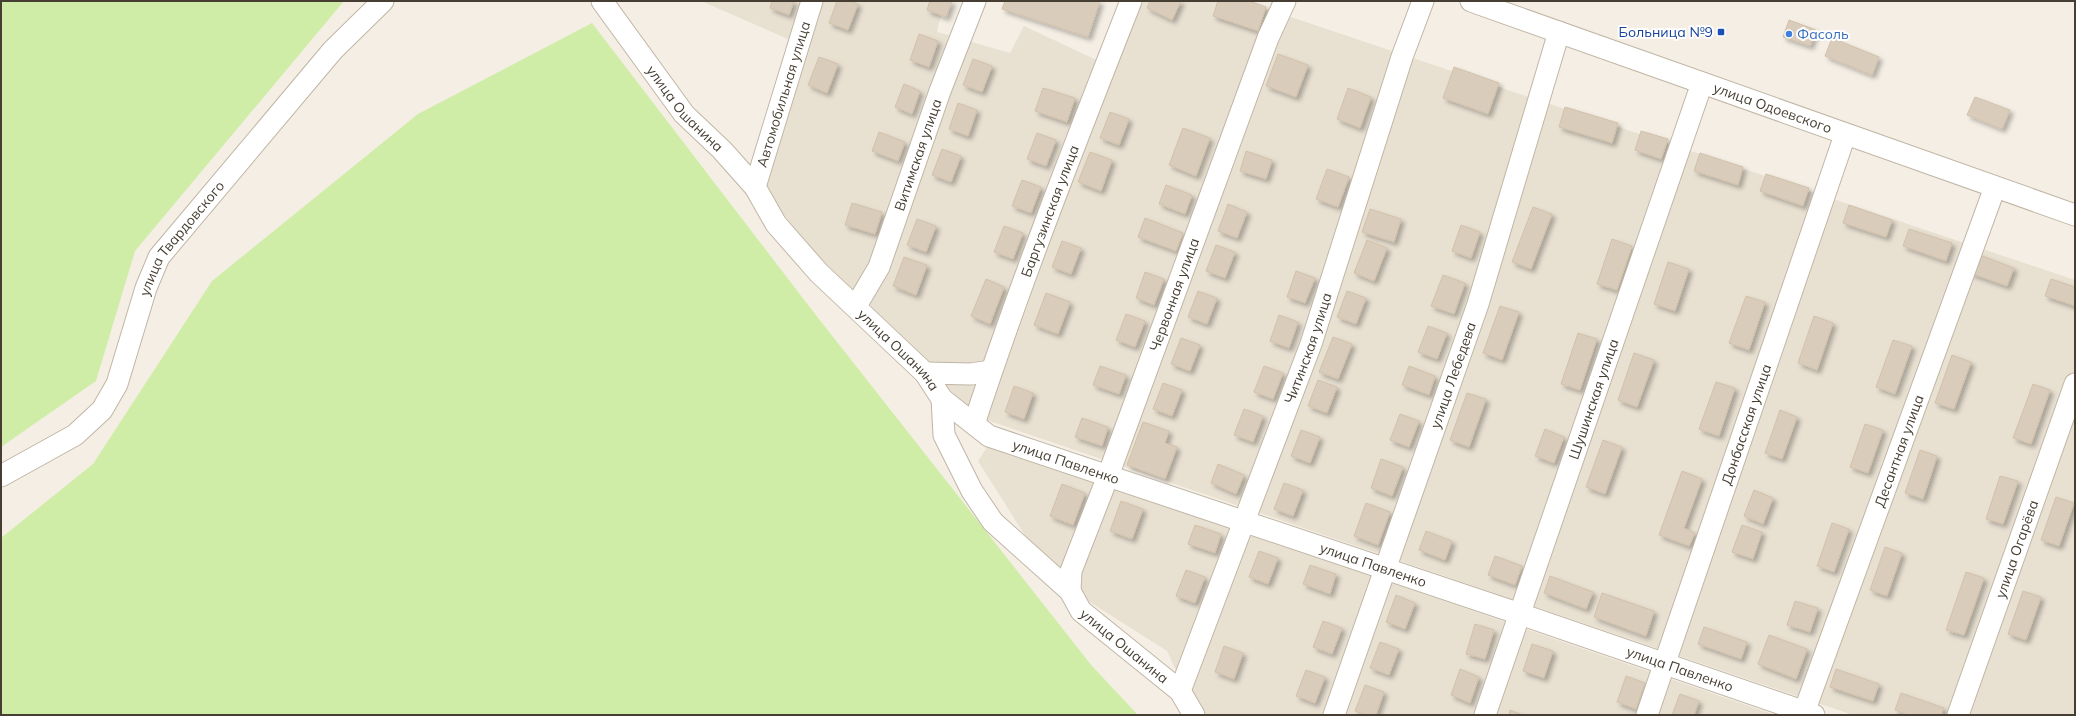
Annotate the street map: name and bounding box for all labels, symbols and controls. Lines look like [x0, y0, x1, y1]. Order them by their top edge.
street label: Автомобильная улица [753, 19, 814, 169]
place label: Больница №9 [1619, 23, 1713, 41]
place label: Фасоль [1797, 25, 1849, 43]
marker: Больница №9 [1716, 27, 1726, 37]
marker: Фасоль [1784, 29, 1794, 39]
street label: улица Ошанина [643, 62, 727, 156]
street label: улица Одоевского [1711, 79, 1834, 137]
street label: Витимская улица [890, 96, 946, 213]
street label: Баргузинская улица [1017, 143, 1083, 280]
street label: улица Твардовского [135, 177, 228, 298]
street label: Червонная улица [1145, 236, 1203, 354]
street label: Читинская улица [1280, 290, 1336, 406]
street label: улица Ошанина [854, 305, 943, 394]
street label: улица Лебедева [1426, 320, 1480, 431]
street label: Шушинская улица [1564, 336, 1622, 462]
street label: Донбасская улица [1717, 362, 1775, 487]
street label: Десантная улица [1870, 392, 1928, 510]
street label: улица Павленко [1010, 436, 1122, 488]
street label: улица Огарёва [1991, 498, 2042, 600]
street label: улица Павленко [1317, 539, 1429, 591]
street label: улица Ошанина [1076, 605, 1172, 687]
street label: улица Павленко [1624, 642, 1736, 696]

